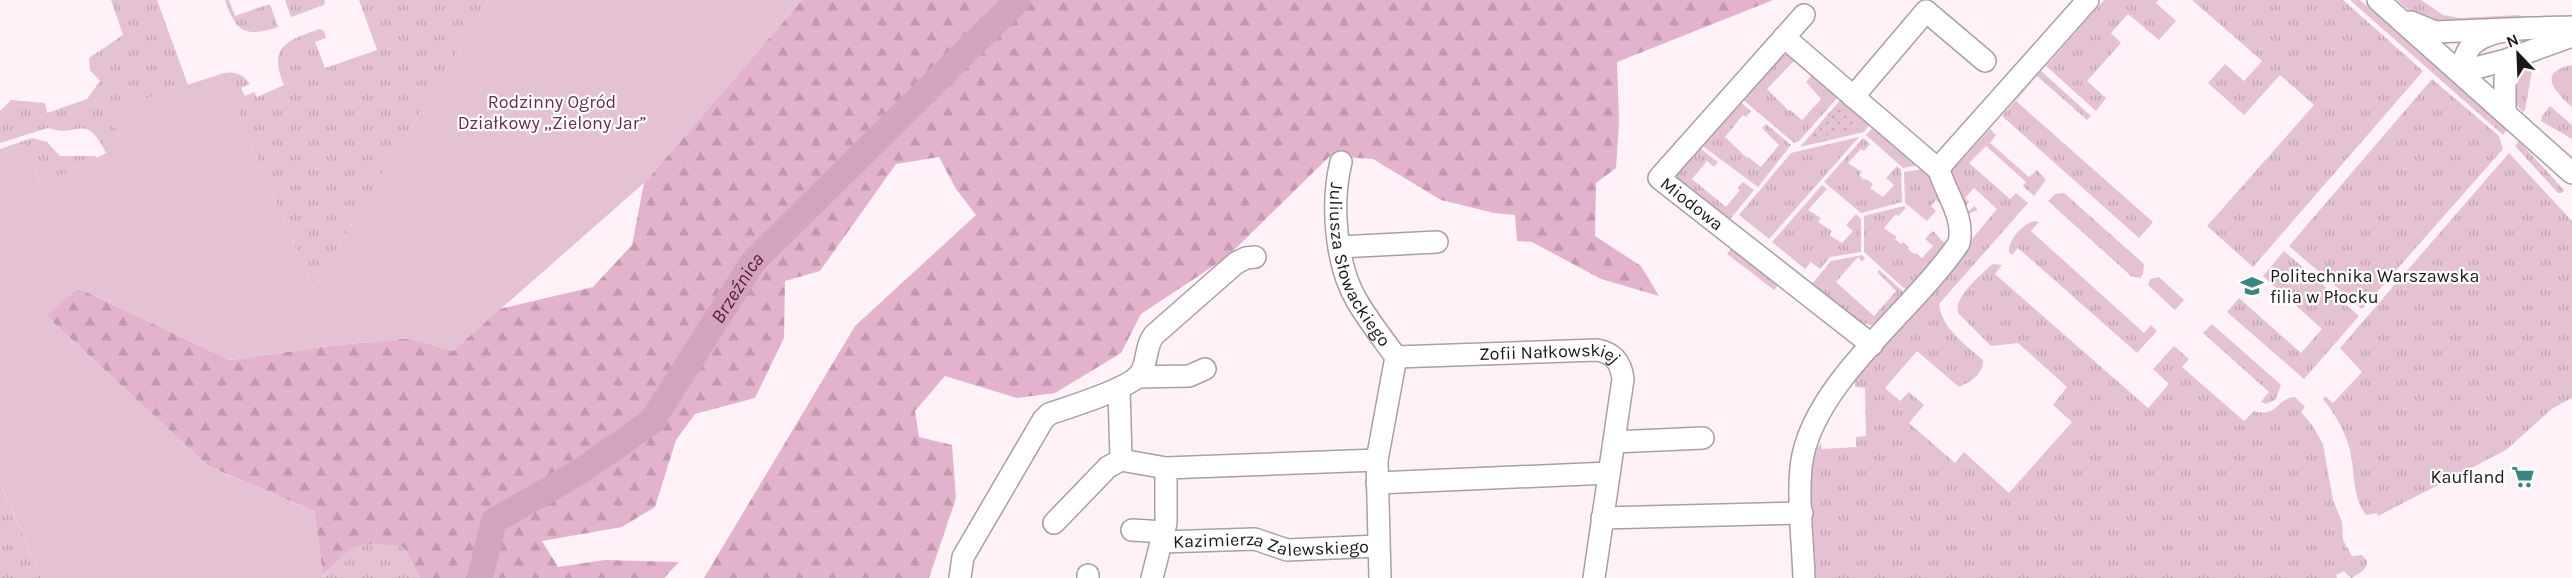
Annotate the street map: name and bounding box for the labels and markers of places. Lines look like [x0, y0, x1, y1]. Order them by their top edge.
place label: Politechnika Warszawska filia w Płocku [2270, 265, 2479, 308]
school or university icon: Politechnika Warszawska filia w Płocku [2239, 273, 2265, 299]
supermarket icon: Kaufland [2510, 464, 2536, 490]
place label: Kaufland [2431, 466, 2505, 488]

